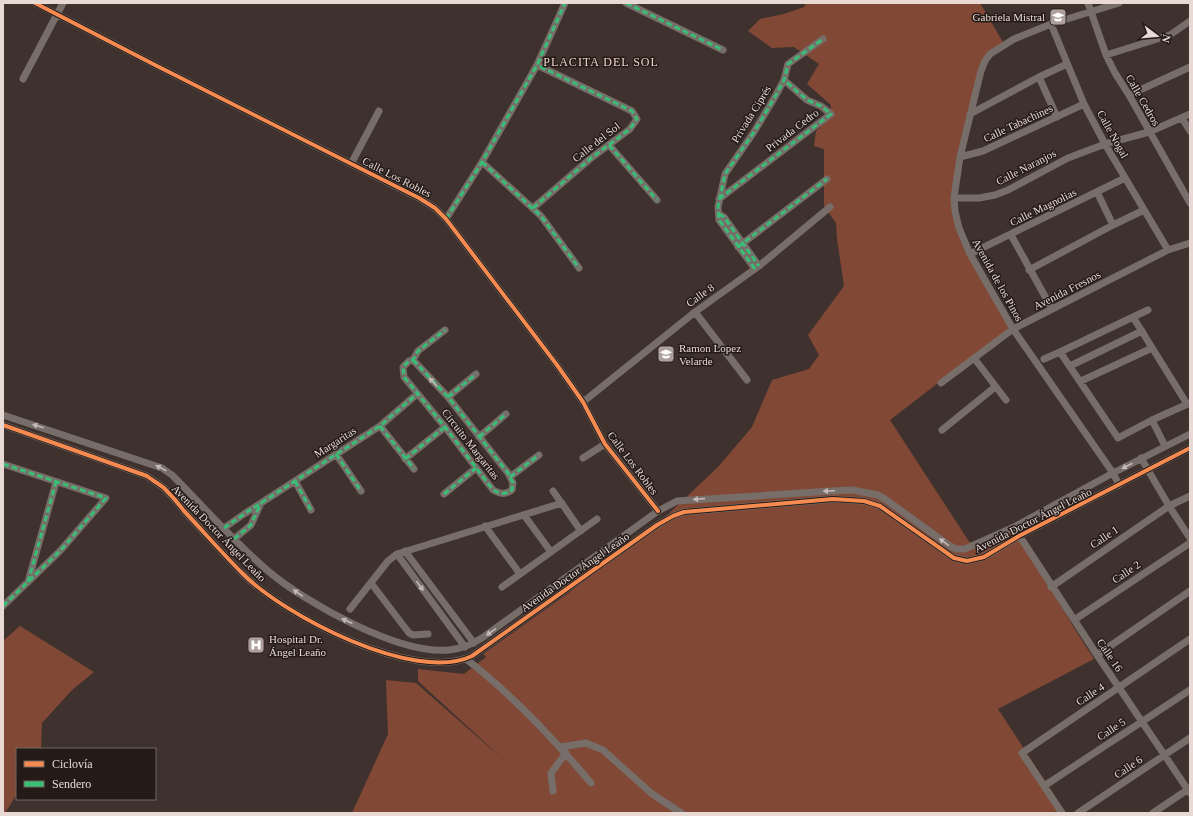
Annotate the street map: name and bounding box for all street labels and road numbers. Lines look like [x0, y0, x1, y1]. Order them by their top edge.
street label: Calle Cedros [1124, 72, 1162, 128]
street label: Privada Ciprés [729, 83, 773, 145]
street label: Calle Tabachines [981, 102, 1055, 144]
street label: Privada Cedro [763, 106, 821, 154]
street label: Calle Nogal [1095, 108, 1131, 160]
street label: Calle del Sol [570, 120, 622, 164]
street label: Calle Naranjos [994, 147, 1058, 187]
street label: Calle Los Robles [361, 154, 433, 200]
street label: Calle Magnolias [1008, 186, 1078, 228]
street label: Avenida de los Pinos [970, 237, 1026, 323]
street label: Avenida Fresnos [1032, 268, 1102, 312]
street label: Calle 8 [684, 281, 717, 309]
street label: Circuito Margaritas [440, 406, 502, 482]
street label: Margaritas [312, 424, 358, 460]
street label: Calle Los Robles [605, 429, 661, 497]
street label: Avenida Doctor Ángel Leaño [170, 482, 269, 584]
street label: Avenida Doctor Ángel Leaño [973, 485, 1094, 555]
street label: Calle 1 [1088, 523, 1120, 551]
street label: Avenida Doctor Ángel Leaño [518, 530, 632, 614]
street label: Calle 2 [1110, 558, 1142, 586]
street label: Calle 16 [1095, 636, 1126, 674]
street label: Calle 4 [1074, 680, 1107, 708]
street label: Calle 5 [1095, 715, 1128, 743]
street label: Calle 6 [1112, 753, 1145, 781]

